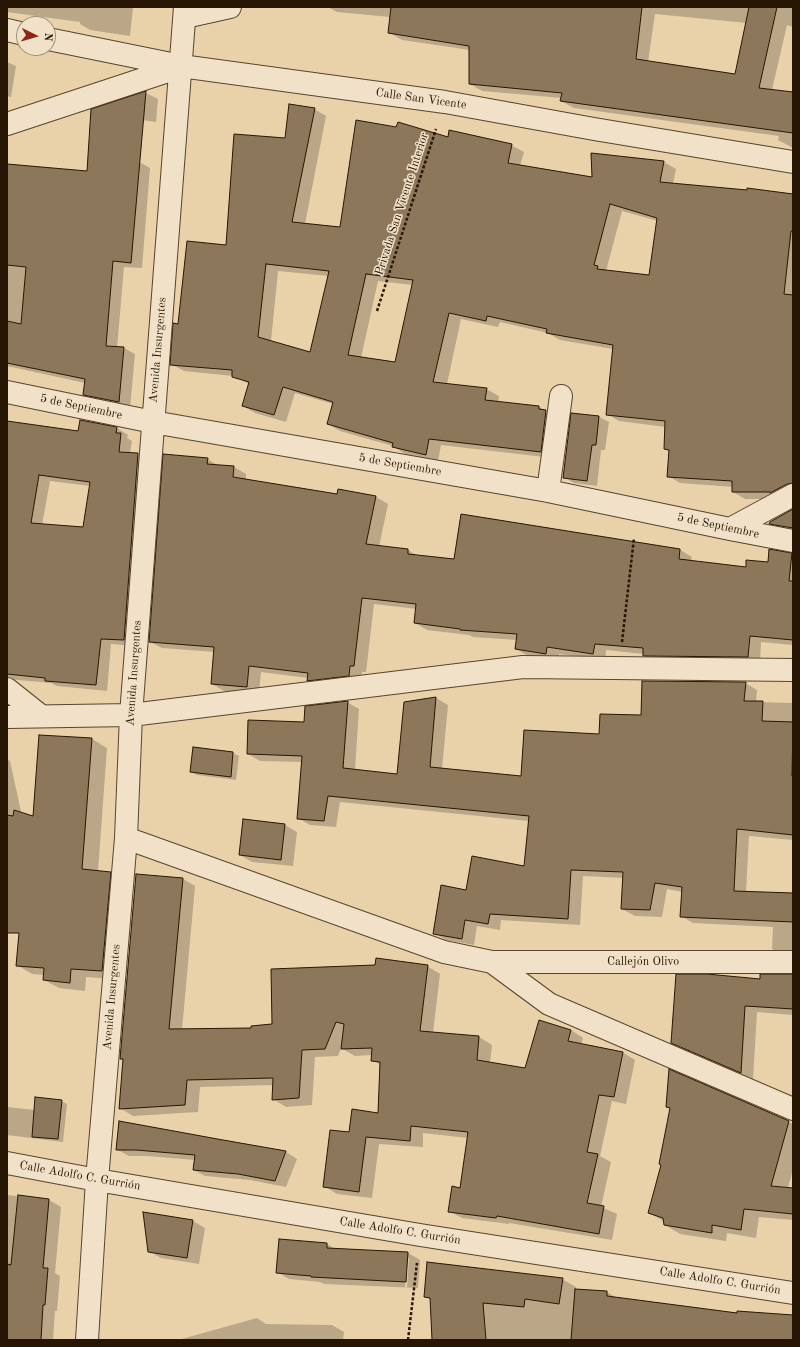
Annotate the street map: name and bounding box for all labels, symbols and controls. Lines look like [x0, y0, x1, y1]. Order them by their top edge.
north arrow [16, 16, 56, 56]
text: N [42, 32, 53, 42]
street label: Calle San Vicente [375, 86, 467, 112]
street label: Privada San Vicente Interior [372, 131, 432, 277]
street label: Avenida Insurgentes [146, 297, 170, 403]
street label: 5 de Septiembre [39, 391, 123, 423]
street label: 5 de Septiembre [358, 451, 442, 479]
street label: 5 de Septiembre [676, 510, 760, 542]
street label: Avenida Insurgentes [123, 620, 145, 726]
street label: Avenida Insurgentes [100, 944, 124, 1050]
street label: Callejón Olivo [607, 955, 679, 969]
street label: Calle Adolfo C. Gurrión [18, 1158, 142, 1194]
street label: Calle Adolfo C. Gurrión [338, 1214, 462, 1248]
street label: Calle Adolfo C. Gurrión [658, 1264, 782, 1298]

